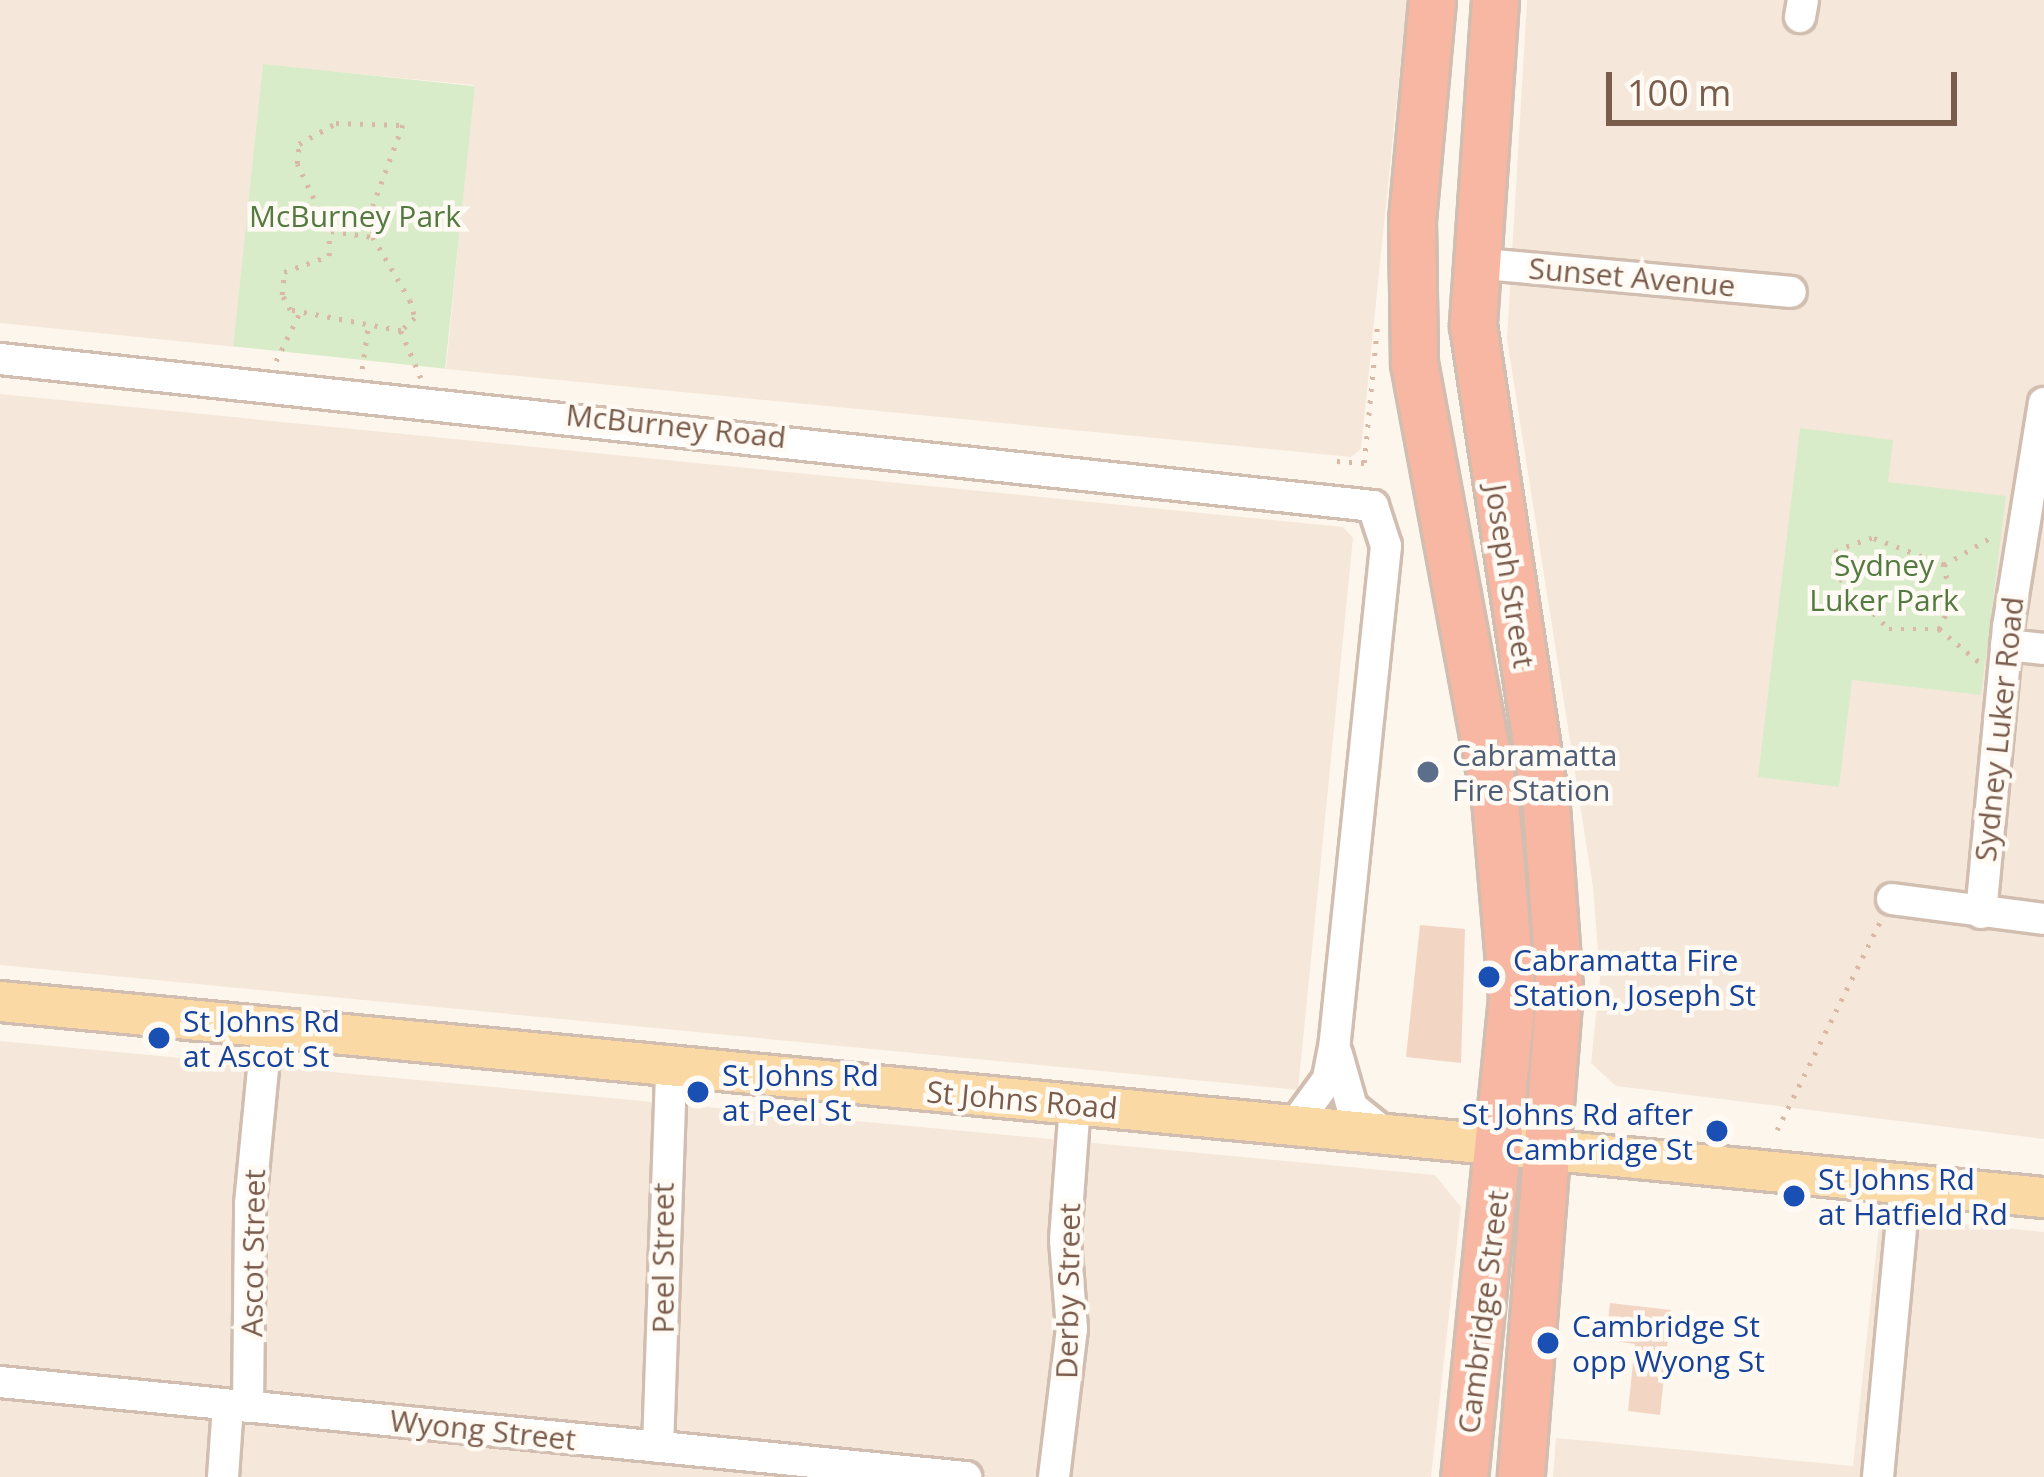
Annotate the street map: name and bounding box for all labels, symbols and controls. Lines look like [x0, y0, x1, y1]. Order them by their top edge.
scale bar [1612, 48, 1963, 122]
text: 100 m [1627, 68, 1731, 117]
park label: McBurney Park [249, 198, 461, 234]
street label: Sunset Avenue [1527, 250, 1737, 304]
street label: McBurney Road [564, 397, 788, 455]
street label: Joseph Street [1478, 482, 1542, 670]
park label: Sydney Luker Park [1809, 547, 1959, 618]
street label: Sydney Luker Road [1967, 595, 2031, 863]
place label: Cabramatta Fire Station [1452, 737, 1617, 807]
marker: Cabramatta Fire Station [1415, 759, 1441, 785]
place label: Cabramatta Fire Station, Joseph St [1513, 942, 1756, 1012]
marker: Cabramatta Fire Station, Joseph St [1476, 964, 1502, 990]
place label: St Johns Rd at Ascot St [183, 1003, 340, 1074]
marker: St Johns Rd at Ascot St [146, 1025, 172, 1051]
place label: St Johns Rd at Peel St [722, 1057, 879, 1128]
street label: St Johns Road [925, 1074, 1119, 1126]
marker: St Johns Rd at Peel St [685, 1079, 711, 1105]
place label: St Johns Rd after Cambridge St [1462, 1096, 1693, 1166]
marker: St Johns Rd after Cambridge St [1704, 1118, 1730, 1144]
place label: St Johns Rd at Hatfield Rd [1818, 1161, 2008, 1232]
street label: Ascot Street [234, 1169, 272, 1337]
street label: Peel Street [645, 1183, 681, 1333]
marker: St Johns Rd at Hatfield Rd [1781, 1183, 1807, 1209]
street label: Cambridge Street [1450, 1188, 1516, 1436]
street label: Derby Street [1048, 1203, 1088, 1379]
place label: Cambridge St opp Wyong St [1572, 1308, 1765, 1378]
marker: Cambridge St opp Wyong St [1535, 1330, 1561, 1356]
street label: Wyong Street [388, 1402, 578, 1458]

